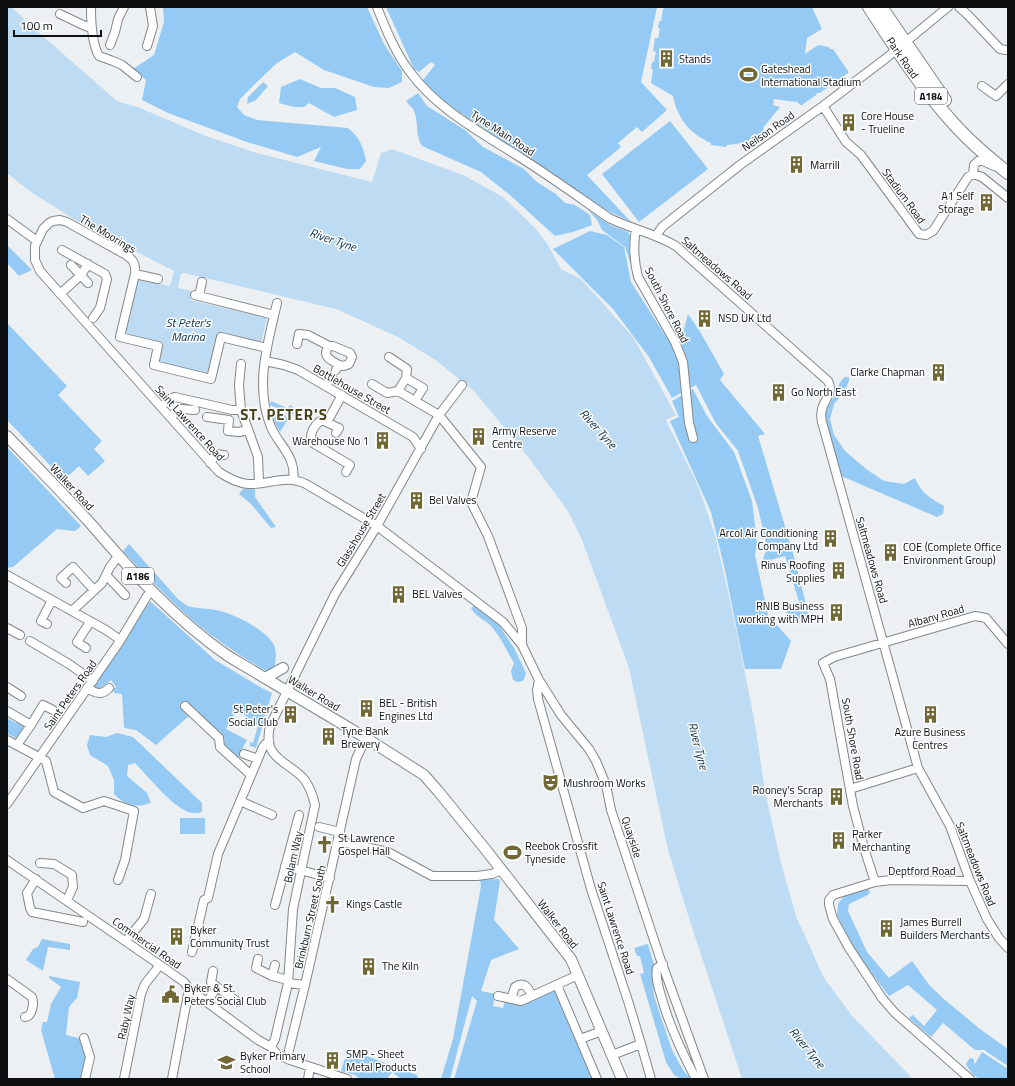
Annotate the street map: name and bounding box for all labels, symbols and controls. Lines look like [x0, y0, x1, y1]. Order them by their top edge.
scale bar [14, 12, 101, 38]
text: 100 m [20, 16, 53, 35]
street label: Park Road [883, 34, 923, 82]
building icon: Stands [656, 49, 676, 69]
place label: Stands [679, 51, 711, 67]
place label: Gateshead International Stadium [761, 61, 861, 90]
sports icon: Gateshead International Stadium [738, 65, 758, 85]
road number: A184 [915, 88, 947, 104]
street label: Tyne Main Road [468, 106, 538, 160]
street label: Neilson Road [738, 107, 798, 155]
place label: Core House - Trueline [861, 108, 914, 137]
building icon: Core House - Trueline [838, 112, 858, 132]
building icon: Marrill [787, 155, 807, 175]
place label: Marrill [810, 157, 840, 173]
street label: Stadium Road [878, 165, 930, 227]
place label: A1 Self Storage [938, 188, 974, 217]
building icon: A1 Self Storage [977, 192, 997, 212]
street label: The Moorings [77, 211, 139, 257]
water label: River Tyne [307, 223, 361, 257]
street label: Saltmeadows Road [678, 233, 756, 303]
street label: South Shore Road [641, 264, 693, 346]
building icon: NSD UK Ltd [695, 308, 715, 328]
place label: NSD UK Ltd [718, 310, 772, 326]
water label: St Peter's Marina [166, 313, 211, 346]
street label: Bottlehouse Street [310, 360, 394, 418]
building icon: Clarke Chapman [928, 362, 948, 382]
place label: Clarke Chapman [850, 364, 925, 380]
street label: Saint Lawrence Road [152, 382, 228, 464]
building icon: Go North East [768, 382, 788, 402]
place label: Go North East [791, 384, 856, 400]
district label: ST. PETER'S [240, 403, 328, 426]
water label: River Tyne [575, 404, 623, 454]
place label: Army Reserve Centre [492, 423, 557, 452]
building icon: Army Reserve Centre [469, 427, 489, 447]
building icon: Warehouse No 1 [372, 431, 392, 451]
place label: Warehouse No 1 [292, 433, 369, 449]
street label: Walker Road [46, 460, 98, 514]
street label: Glasshouse Street [332, 490, 390, 570]
building icon: Bel Valves [406, 490, 426, 510]
place label: Bel Valves [429, 492, 476, 508]
street label: Saltmeadows Road [852, 515, 892, 605]
place label: Arcol Air Conditioning Company Ltd [719, 525, 818, 554]
building icon: Arcol Air Conditioning Company Ltd [821, 529, 841, 549]
place label: COE (Complete Office Environment Group) [903, 539, 1002, 568]
building icon: COE (Complete Office Environment Group) [880, 543, 900, 563]
place label: Rinus Roofing Supplies [761, 557, 825, 586]
building icon: Rinus Roofing Supplies [828, 561, 848, 581]
road number: A186 [122, 568, 154, 584]
building icon: BEL Valves [389, 584, 409, 604]
place label: BEL Valves [412, 586, 463, 602]
place label: RNIB Business working with MPH [738, 598, 824, 627]
street label: Albany Road [906, 600, 966, 632]
building icon: RNIB Business working with MPH [827, 602, 847, 622]
street label: Saint Peters Road [40, 656, 100, 733]
street label: Walker Road [285, 671, 343, 715]
place label: BEL - British Engines Ltd [379, 695, 437, 724]
street label: South Shore Road [838, 697, 868, 781]
building icon: BEL - British Engines Ltd [356, 699, 376, 719]
place label: St Peter's Social Club [228, 701, 278, 730]
building icon: Azure Business Centres [920, 704, 940, 724]
building icon: St Peter's Social Club [281, 705, 301, 725]
water label: River Tyne [683, 720, 714, 773]
place label: Tyne Bank Brewery [341, 723, 389, 752]
place label: Azure Business Centres [895, 724, 965, 753]
building icon: Tyne Bank Brewery [318, 727, 338, 747]
theatre icon: Mushroom Works [540, 773, 560, 793]
place label: Mushroom Works [563, 775, 646, 791]
place label: Rooney's Scrap Merchants [752, 782, 823, 811]
building icon: Rooney's Scrap Merchants [826, 786, 846, 806]
street label: Quayside [618, 814, 646, 860]
street label: Saltmeadows Road [952, 820, 1000, 909]
place label: Parker Merchanting [852, 826, 911, 855]
street label: Bolam Way [280, 829, 306, 884]
place label: St Lawrence Gospel Hall [338, 830, 395, 859]
building icon: Parker Merchanting [829, 830, 849, 850]
church icon: St Lawrence Gospel Hall [315, 834, 335, 854]
place label: Reebok Crossfit Tyneside [525, 838, 598, 867]
sports icon: Reebok Crossfit Tyneside [502, 842, 522, 862]
street label: Brinkburn Street South [290, 863, 330, 970]
street label: Deptford Road [888, 863, 956, 879]
street label: Saint Lawrence Road [593, 879, 639, 977]
church icon: Kings Castle [323, 894, 343, 914]
place label: Kings Castle [346, 896, 403, 912]
street label: Walker Road [534, 896, 582, 952]
street label: Commercial Road [109, 913, 185, 973]
place label: James Burrell Builders Merchants [900, 914, 990, 943]
building icon: James Burrell Builders Merchants [877, 918, 897, 938]
place label: Byker Community Trust [190, 922, 269, 951]
building icon: Byker Community Trust [167, 926, 187, 946]
building icon: The Kiln [359, 956, 379, 976]
place label: The Kiln [382, 958, 419, 974]
place label: Byker & St. Peters Social Club [184, 980, 267, 1009]
public building icon: Byker & St. Peters Social Club [161, 984, 181, 1004]
street label: Raby Way [113, 992, 139, 1041]
water label: River Tyne [785, 1023, 831, 1074]
place label: SMP - Sheet Metal Products [346, 1046, 417, 1075]
place label: Byker Primary School [240, 1048, 306, 1077]
building icon: SMP - Sheet Metal Products [323, 1050, 343, 1070]
school or university icon: Byker Primary School [217, 1052, 237, 1072]

